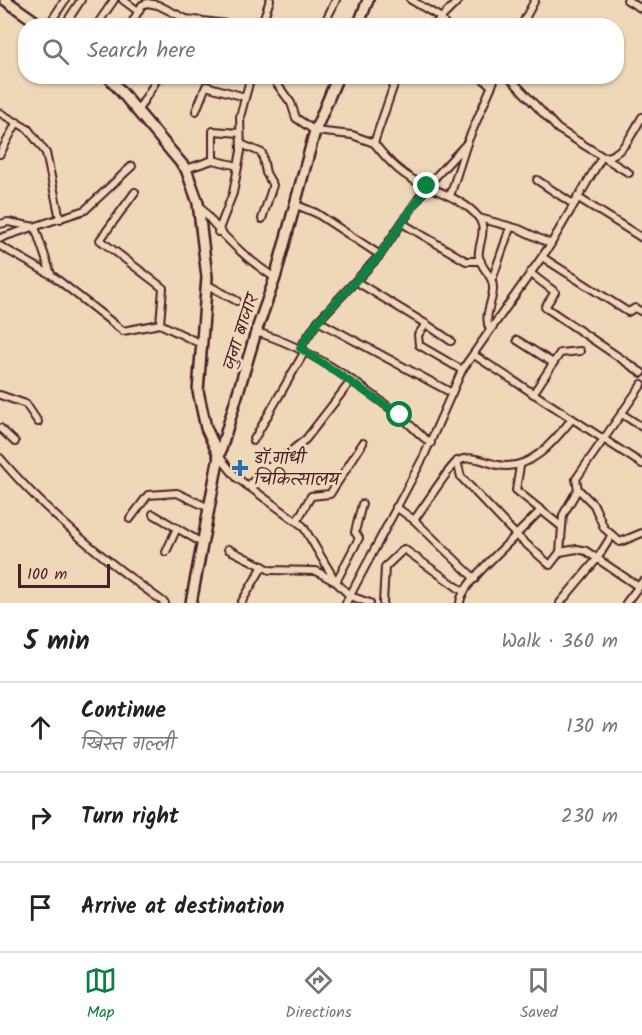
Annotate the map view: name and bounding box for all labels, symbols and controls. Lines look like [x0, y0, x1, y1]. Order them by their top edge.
search box [18, 18, 624, 84]
text: Search here [87, 34, 195, 69]
icon: search [39, 35, 72, 68]
route end [413, 172, 439, 198]
street label: जुना बाजार [216, 288, 268, 374]
route start [386, 401, 412, 427]
place label: डॉ.गांधी चिकित्सालय [254, 445, 342, 495]
marker: डॉ.गांधी चिकित्सालय [231, 459, 249, 477]
scale bar [18, 561, 110, 588]
text: 100 m [27, 562, 67, 587]
text: 5 min [24, 621, 90, 663]
text: Walk · 360 m [501, 626, 618, 658]
text: Continue [81, 694, 166, 729]
icon: ahead [24, 711, 57, 744]
text: 130 m [566, 711, 618, 743]
text: खिस्त गल्ली [81, 729, 175, 761]
text: Turn right [81, 800, 179, 835]
icon: right [24, 801, 57, 834]
text: 230 m [561, 801, 618, 833]
text: Arrive at destination [81, 890, 284, 925]
icon: arrive [24, 891, 57, 924]
tab: Map [84, 964, 117, 1025]
tab: Directions [285, 964, 352, 1025]
tab: Saved [520, 964, 558, 1025]

